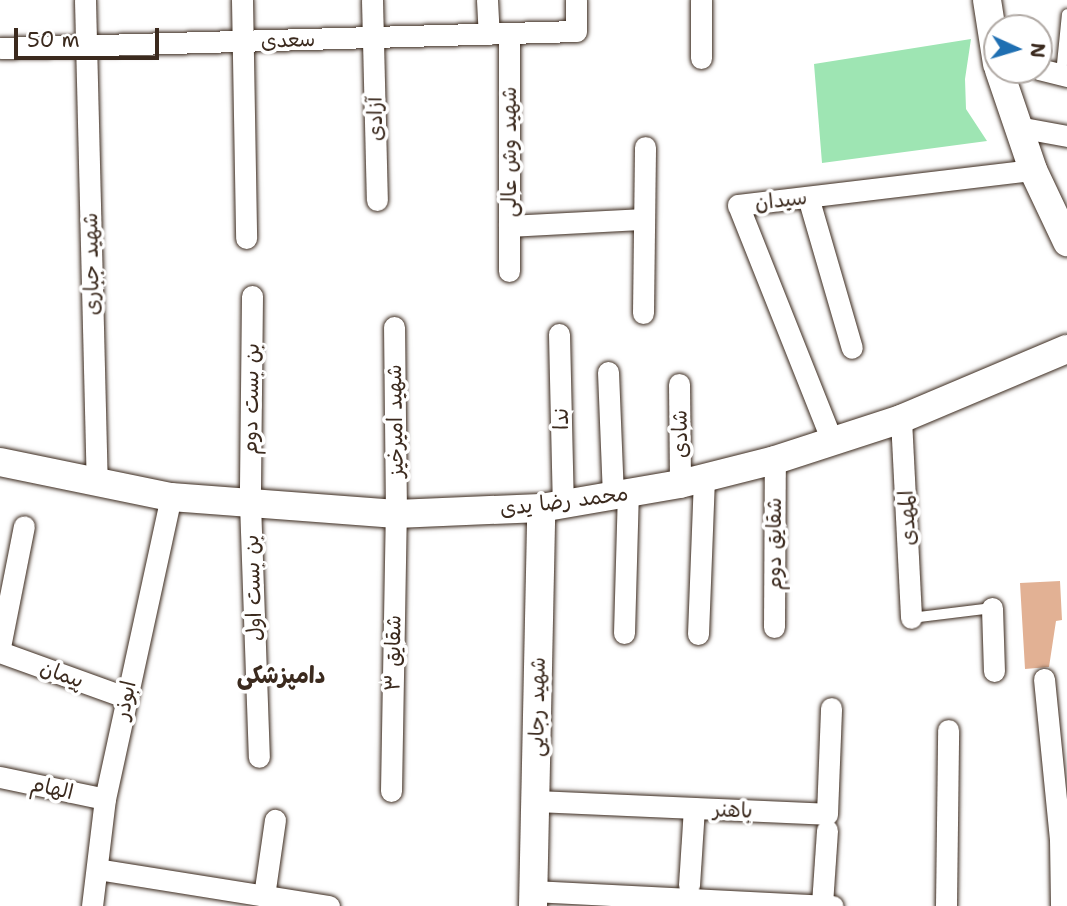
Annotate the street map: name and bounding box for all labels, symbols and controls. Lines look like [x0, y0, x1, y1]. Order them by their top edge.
scale bar [18, 14, 163, 58]
north arrow [983, 14, 1053, 84]
text: 50 m [27, 26, 80, 54]
street label: سعدی [260, 26, 316, 54]
text: N [1024, 42, 1050, 59]
street label: شهید وش عالی [496, 87, 522, 217]
street label: آزادی [362, 97, 388, 141]
street label: سیدان [753, 184, 809, 216]
street label: شهید جباری [78, 212, 104, 316]
street label: بن بست دوم [237, 343, 265, 455]
street label: شهید امیرخیز [381, 364, 409, 478]
street label: ندا [548, 408, 574, 430]
street label: شادی [667, 410, 693, 458]
street label: محمد رضا یدی [498, 481, 630, 521]
street label: المهدی [893, 490, 921, 546]
street label: شقایق دوم [761, 497, 787, 591]
street label: بن بست اول [239, 534, 267, 642]
street label: شقایق ۳ [380, 615, 406, 691]
street label: پیمان [37, 655, 87, 693]
street label: شهید رجایی [524, 657, 550, 757]
district label: دامپزشکی [237, 661, 325, 689]
street label: ابوذر [109, 678, 141, 722]
street label: الهام [28, 771, 76, 805]
street label: باهنر [713, 797, 753, 823]

